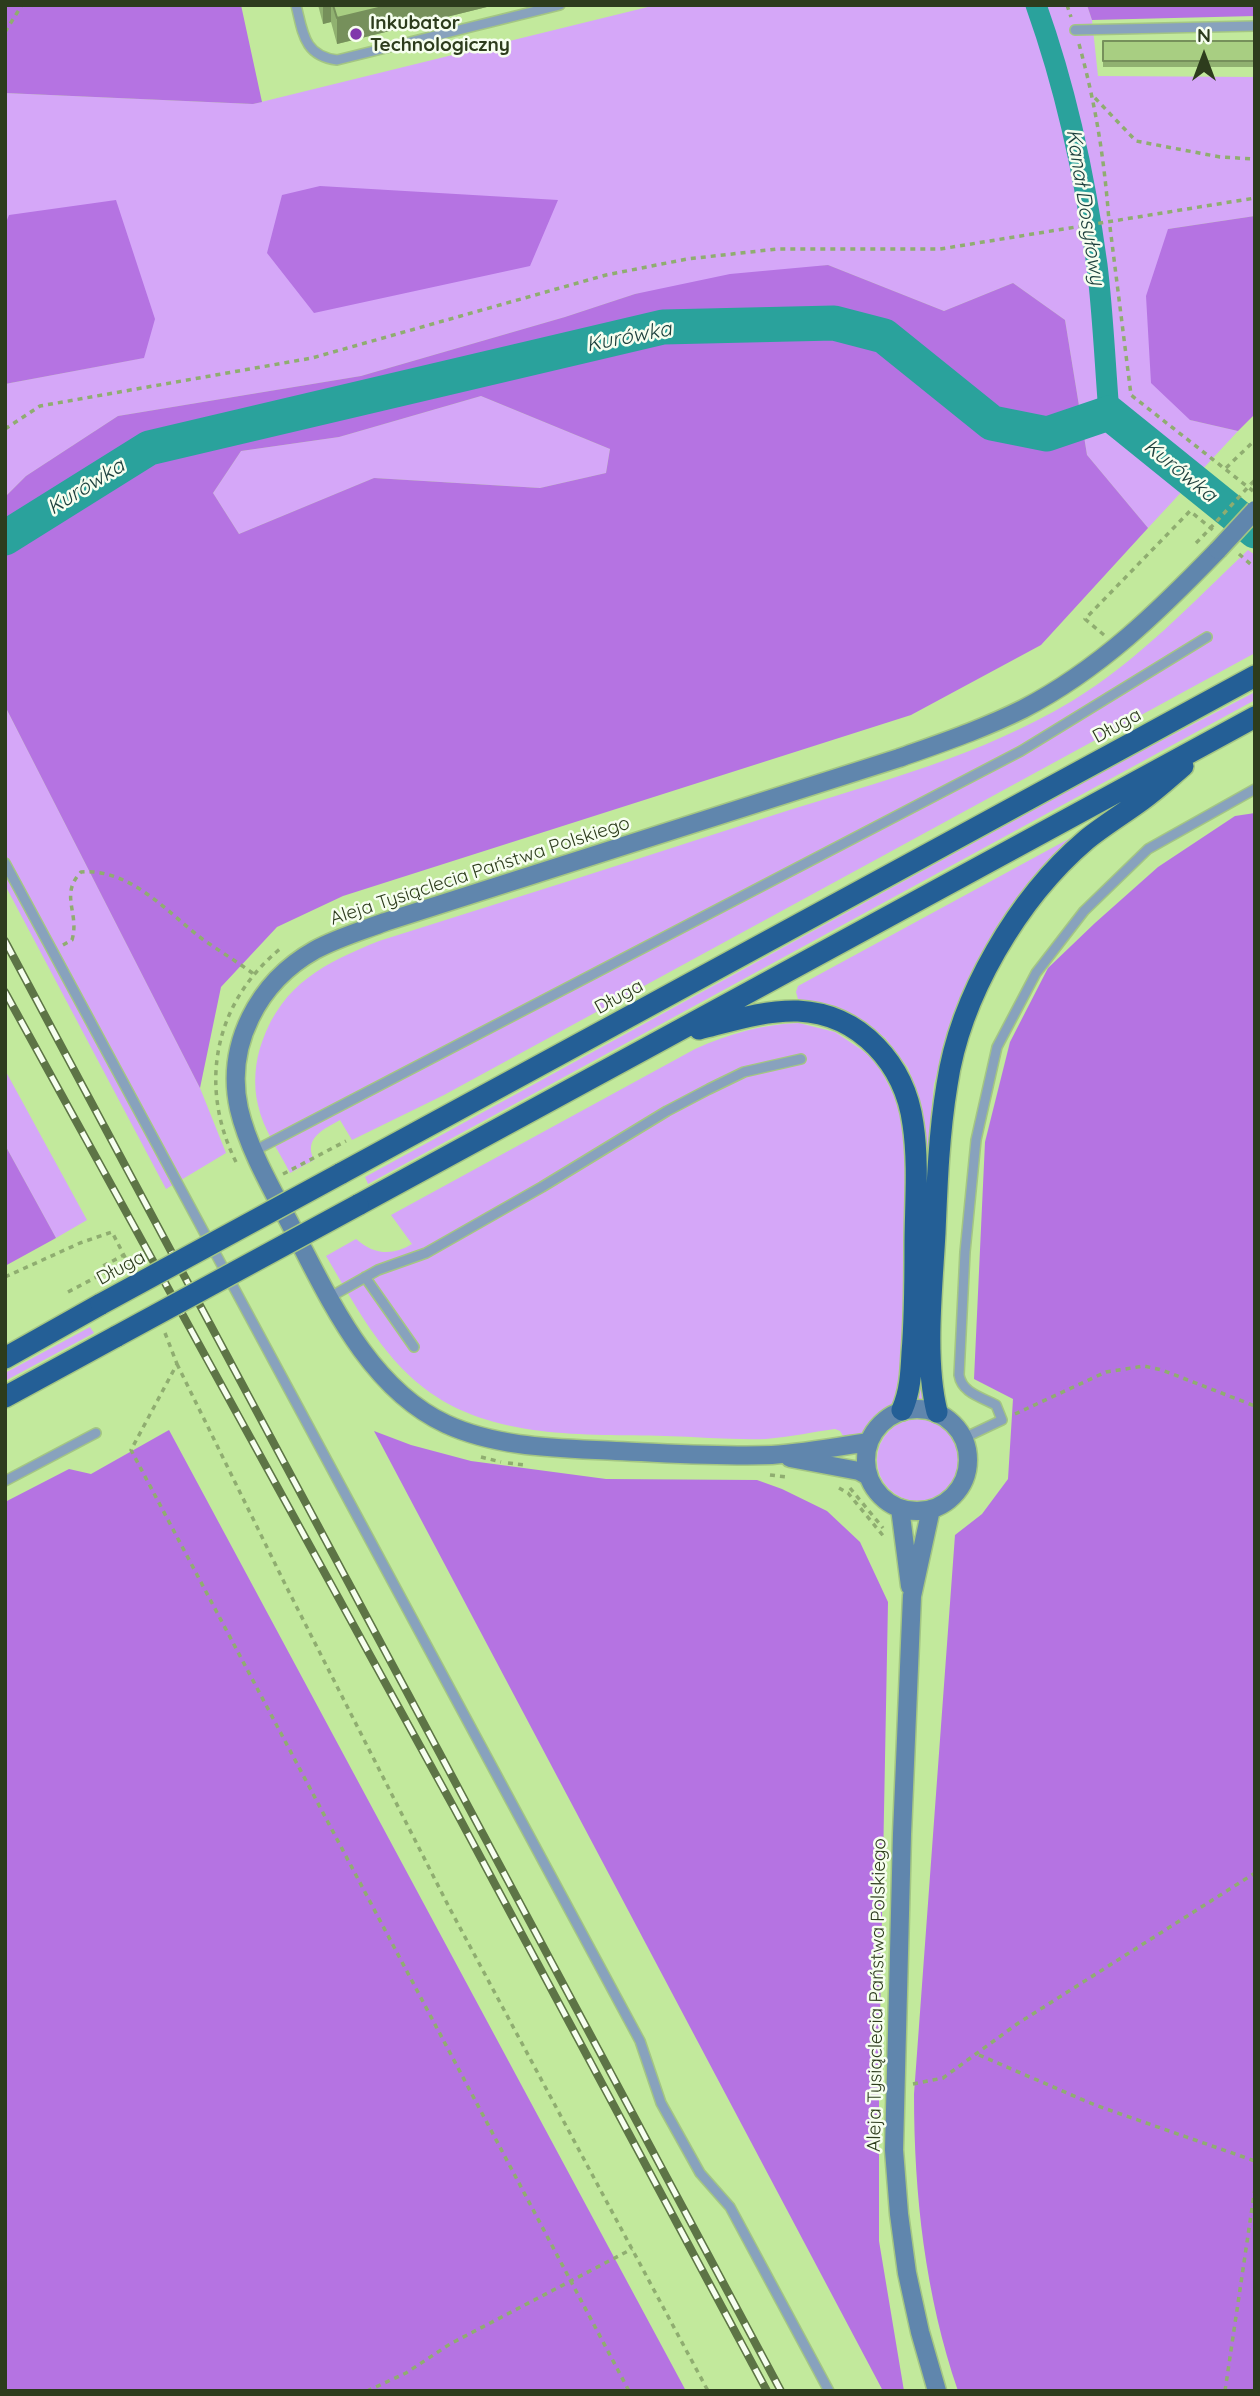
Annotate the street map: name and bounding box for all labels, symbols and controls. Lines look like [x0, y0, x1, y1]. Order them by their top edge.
place label: Inkubator Technologiczny [370, 12, 510, 56]
north arrow [1169, 21, 1239, 91]
text: N [1197, 23, 1211, 47]
marker: Inkubator Technologiczny [348, 26, 364, 42]
water label: Kanał Dosyłowy [1060, 127, 1110, 287]
water label: Kurówka [584, 316, 674, 358]
water label: Kurówka [1139, 434, 1221, 508]
water label: Kurówka [43, 453, 129, 521]
street label: Długa [1089, 703, 1145, 749]
street label: Aleja Tysiąclecia Państwa Polskiego [327, 812, 633, 930]
street label: Długa [591, 974, 647, 1020]
street label: Długa [93, 1246, 149, 1290]
street label: Aleja Tysiąclecia Państwa Polskiego [863, 1838, 891, 2152]

